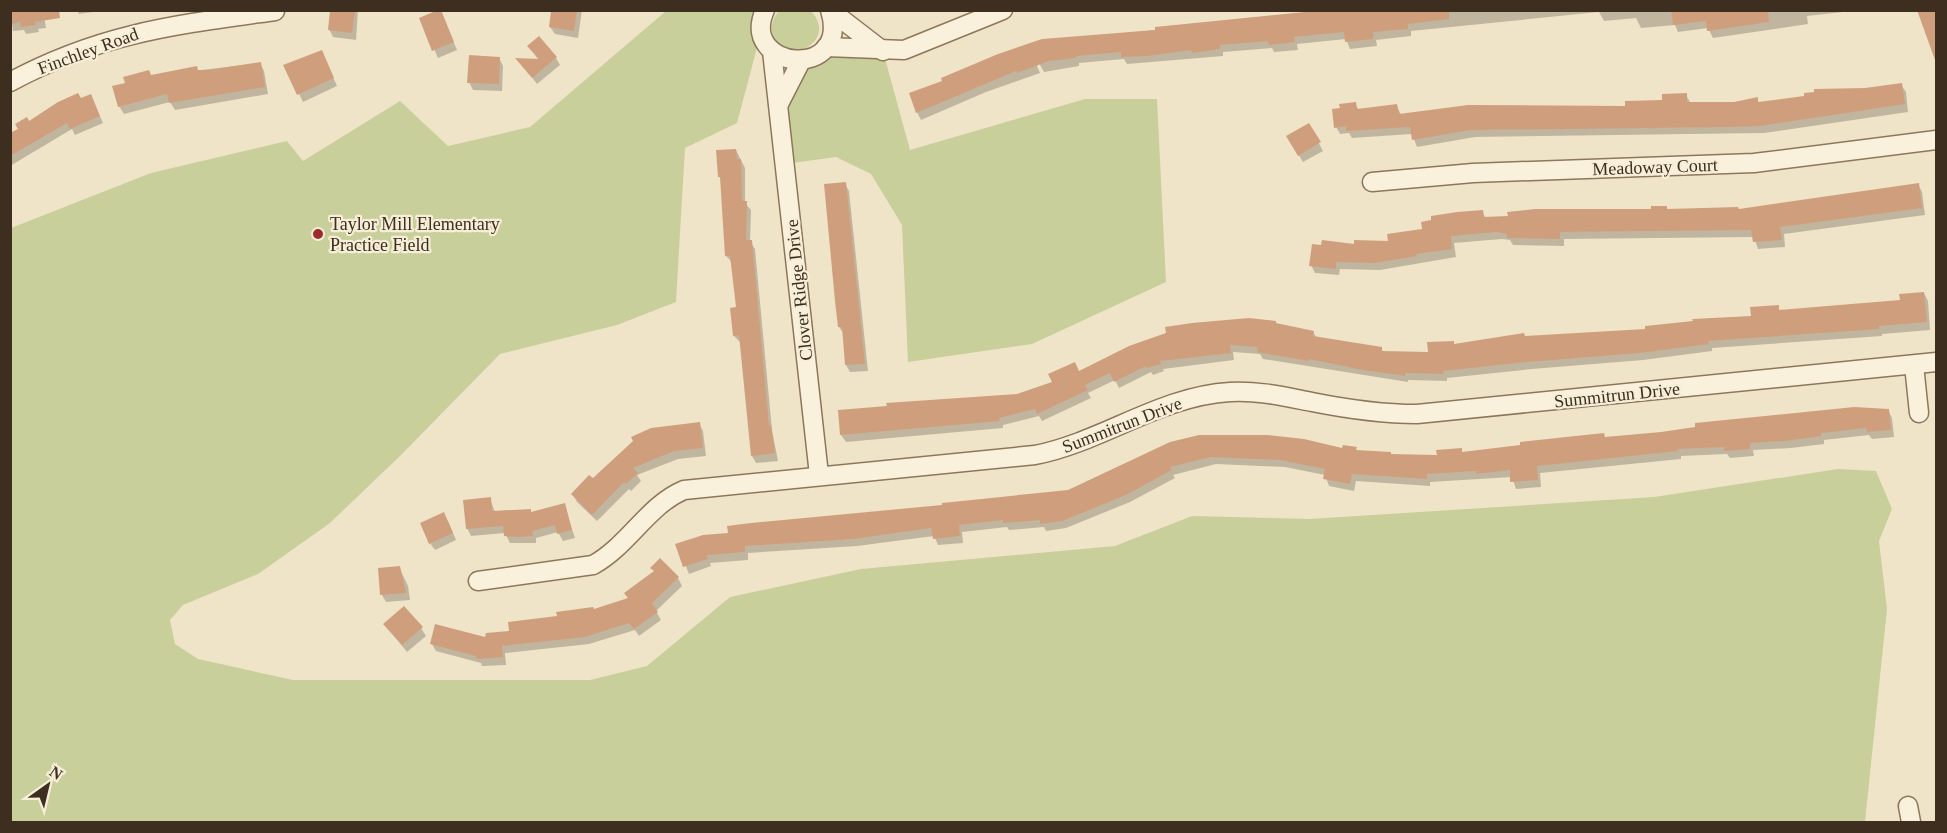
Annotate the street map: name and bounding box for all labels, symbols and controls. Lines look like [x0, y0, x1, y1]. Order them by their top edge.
street label: Finchley Road [35, 24, 141, 78]
street label: Meadoway Court [1592, 155, 1718, 179]
place label: Taylor Mill Elementary Practice Field [330, 214, 500, 255]
street label: Clover Ridge Drive [782, 218, 816, 362]
marker: Taylor Mill Elementary Practice Field [311, 227, 325, 241]
street label: Summitrun Drive [1553, 378, 1681, 412]
street label: Summitrun Drive [1059, 393, 1185, 457]
north arrow [18, 755, 78, 815]
text: N [47, 763, 66, 784]

